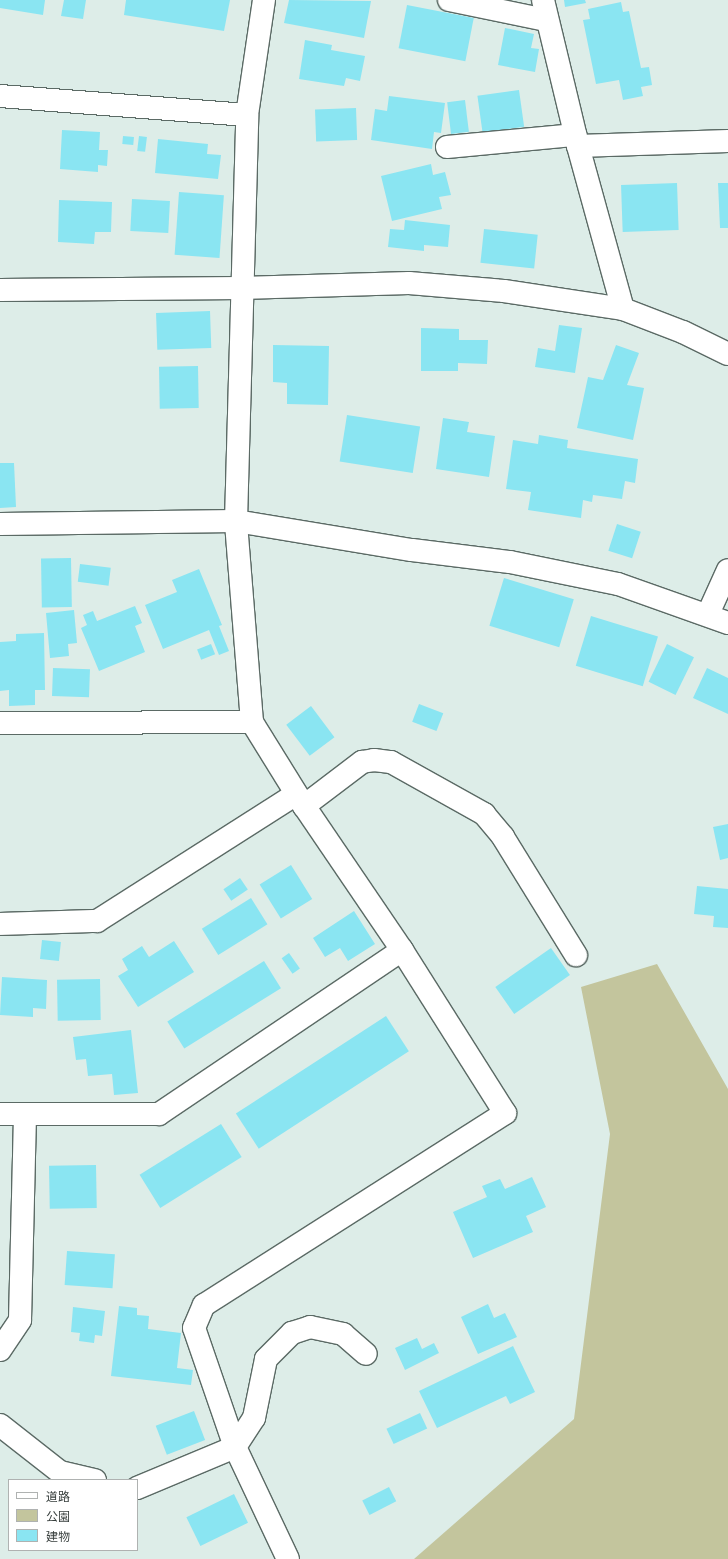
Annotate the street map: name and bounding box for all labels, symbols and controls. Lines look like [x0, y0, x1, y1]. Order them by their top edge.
legend [8, 1479, 138, 1551]
text: 道路 [46, 1490, 70, 1504]
text: 公園 [46, 1510, 70, 1524]
text: 建物 [46, 1530, 70, 1544]

